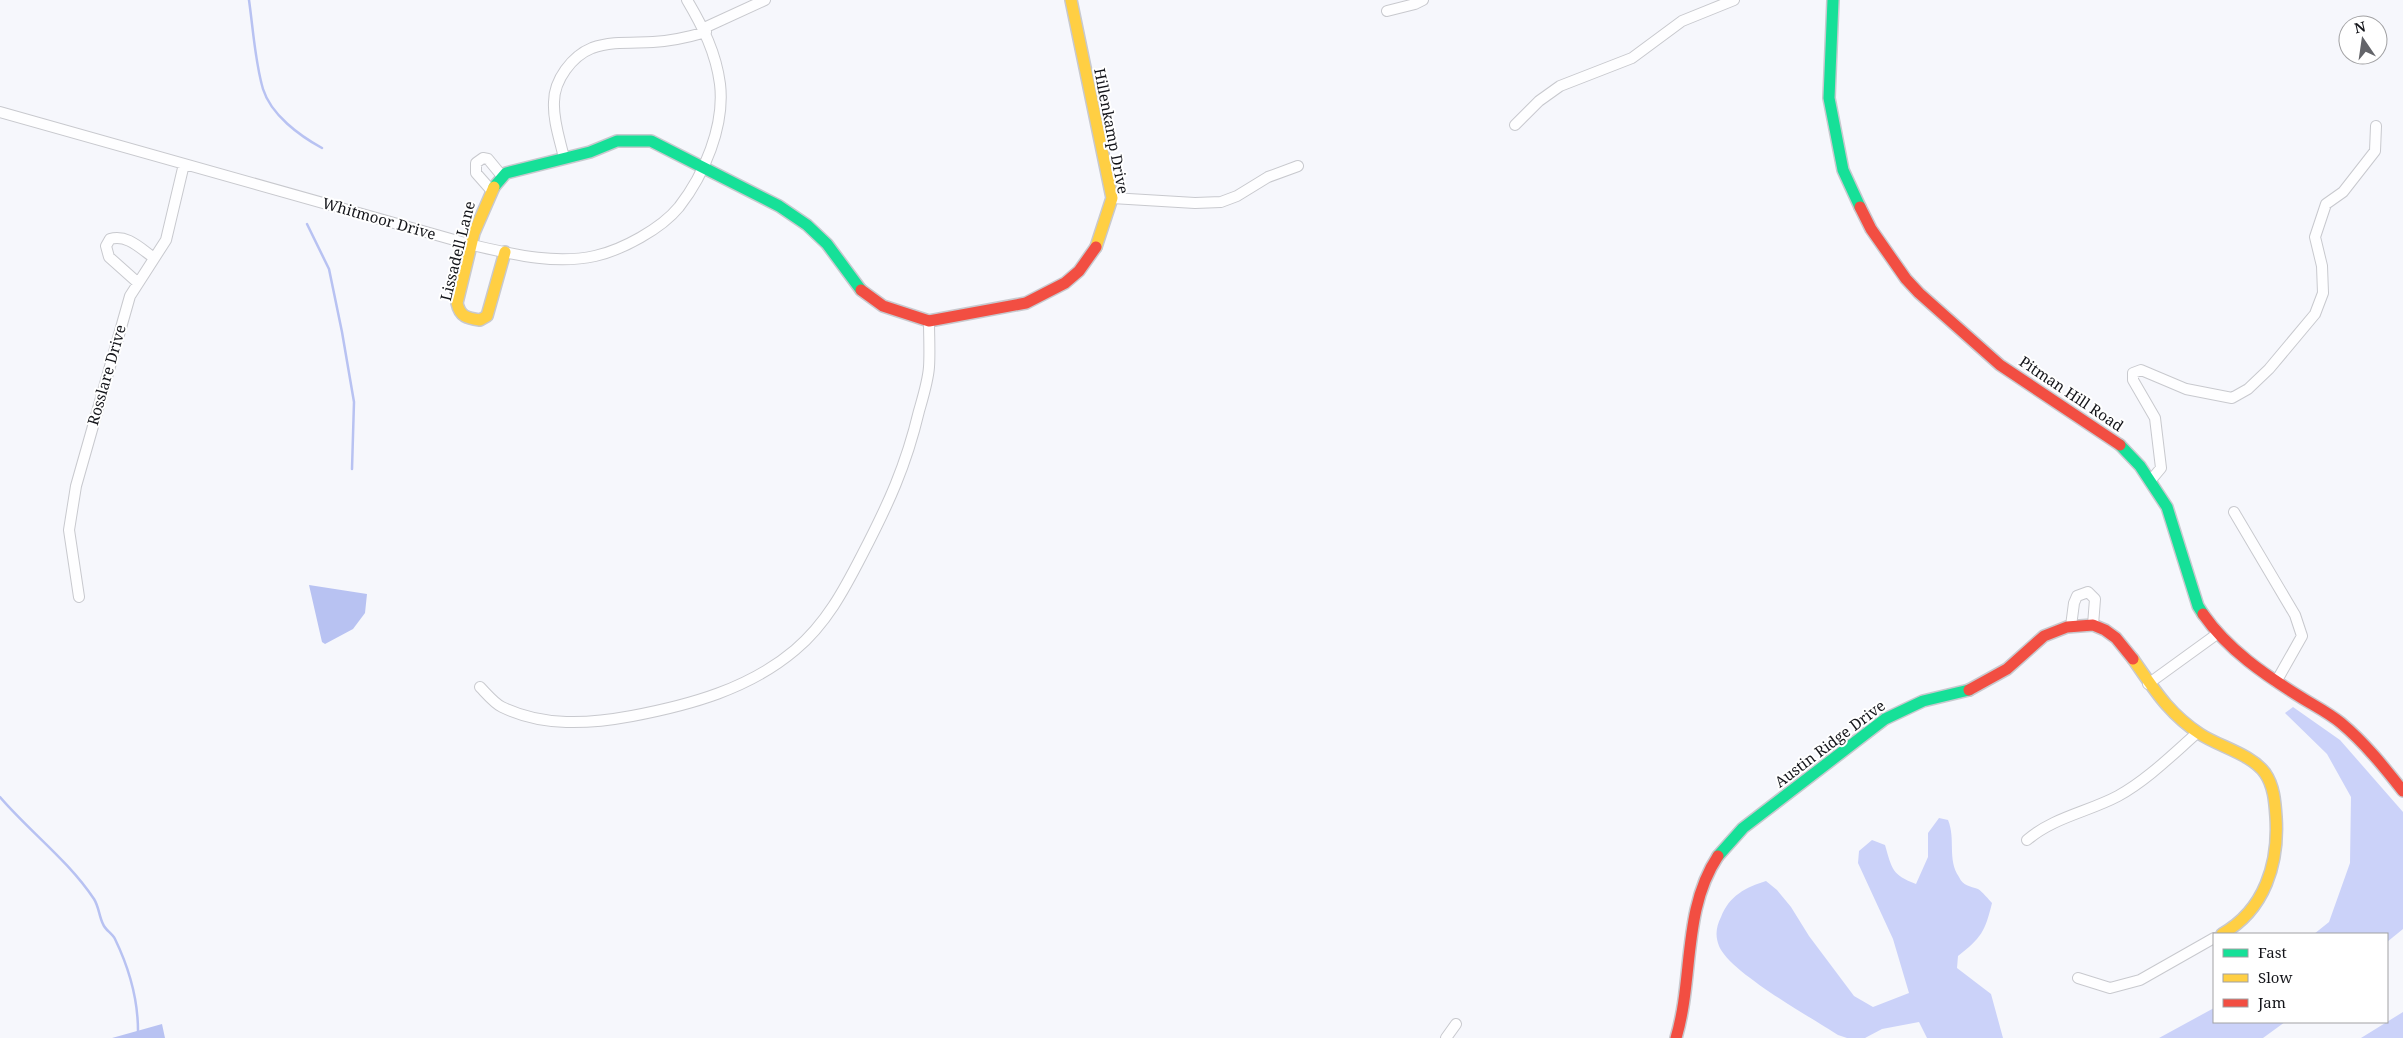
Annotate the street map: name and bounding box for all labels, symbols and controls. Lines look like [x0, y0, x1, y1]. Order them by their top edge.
north arrow [2338, 15, 2388, 65]
text: N [2352, 16, 2367, 37]
street label: Hillenkamp Drive [1090, 66, 1134, 195]
street label: Whitmoor Drive [320, 192, 438, 244]
street label: Lissadell Lane [435, 199, 479, 303]
street label: Rosslare Drive [82, 322, 130, 427]
street label: Pitman Hill Road [2016, 351, 2127, 435]
street label: Austin Ridge Drive [1770, 695, 1889, 791]
legend [2213, 933, 2388, 1023]
text: Fast [2258, 942, 2287, 962]
text: Slow [2258, 967, 2292, 987]
text: Jam [2257, 992, 2286, 1012]

